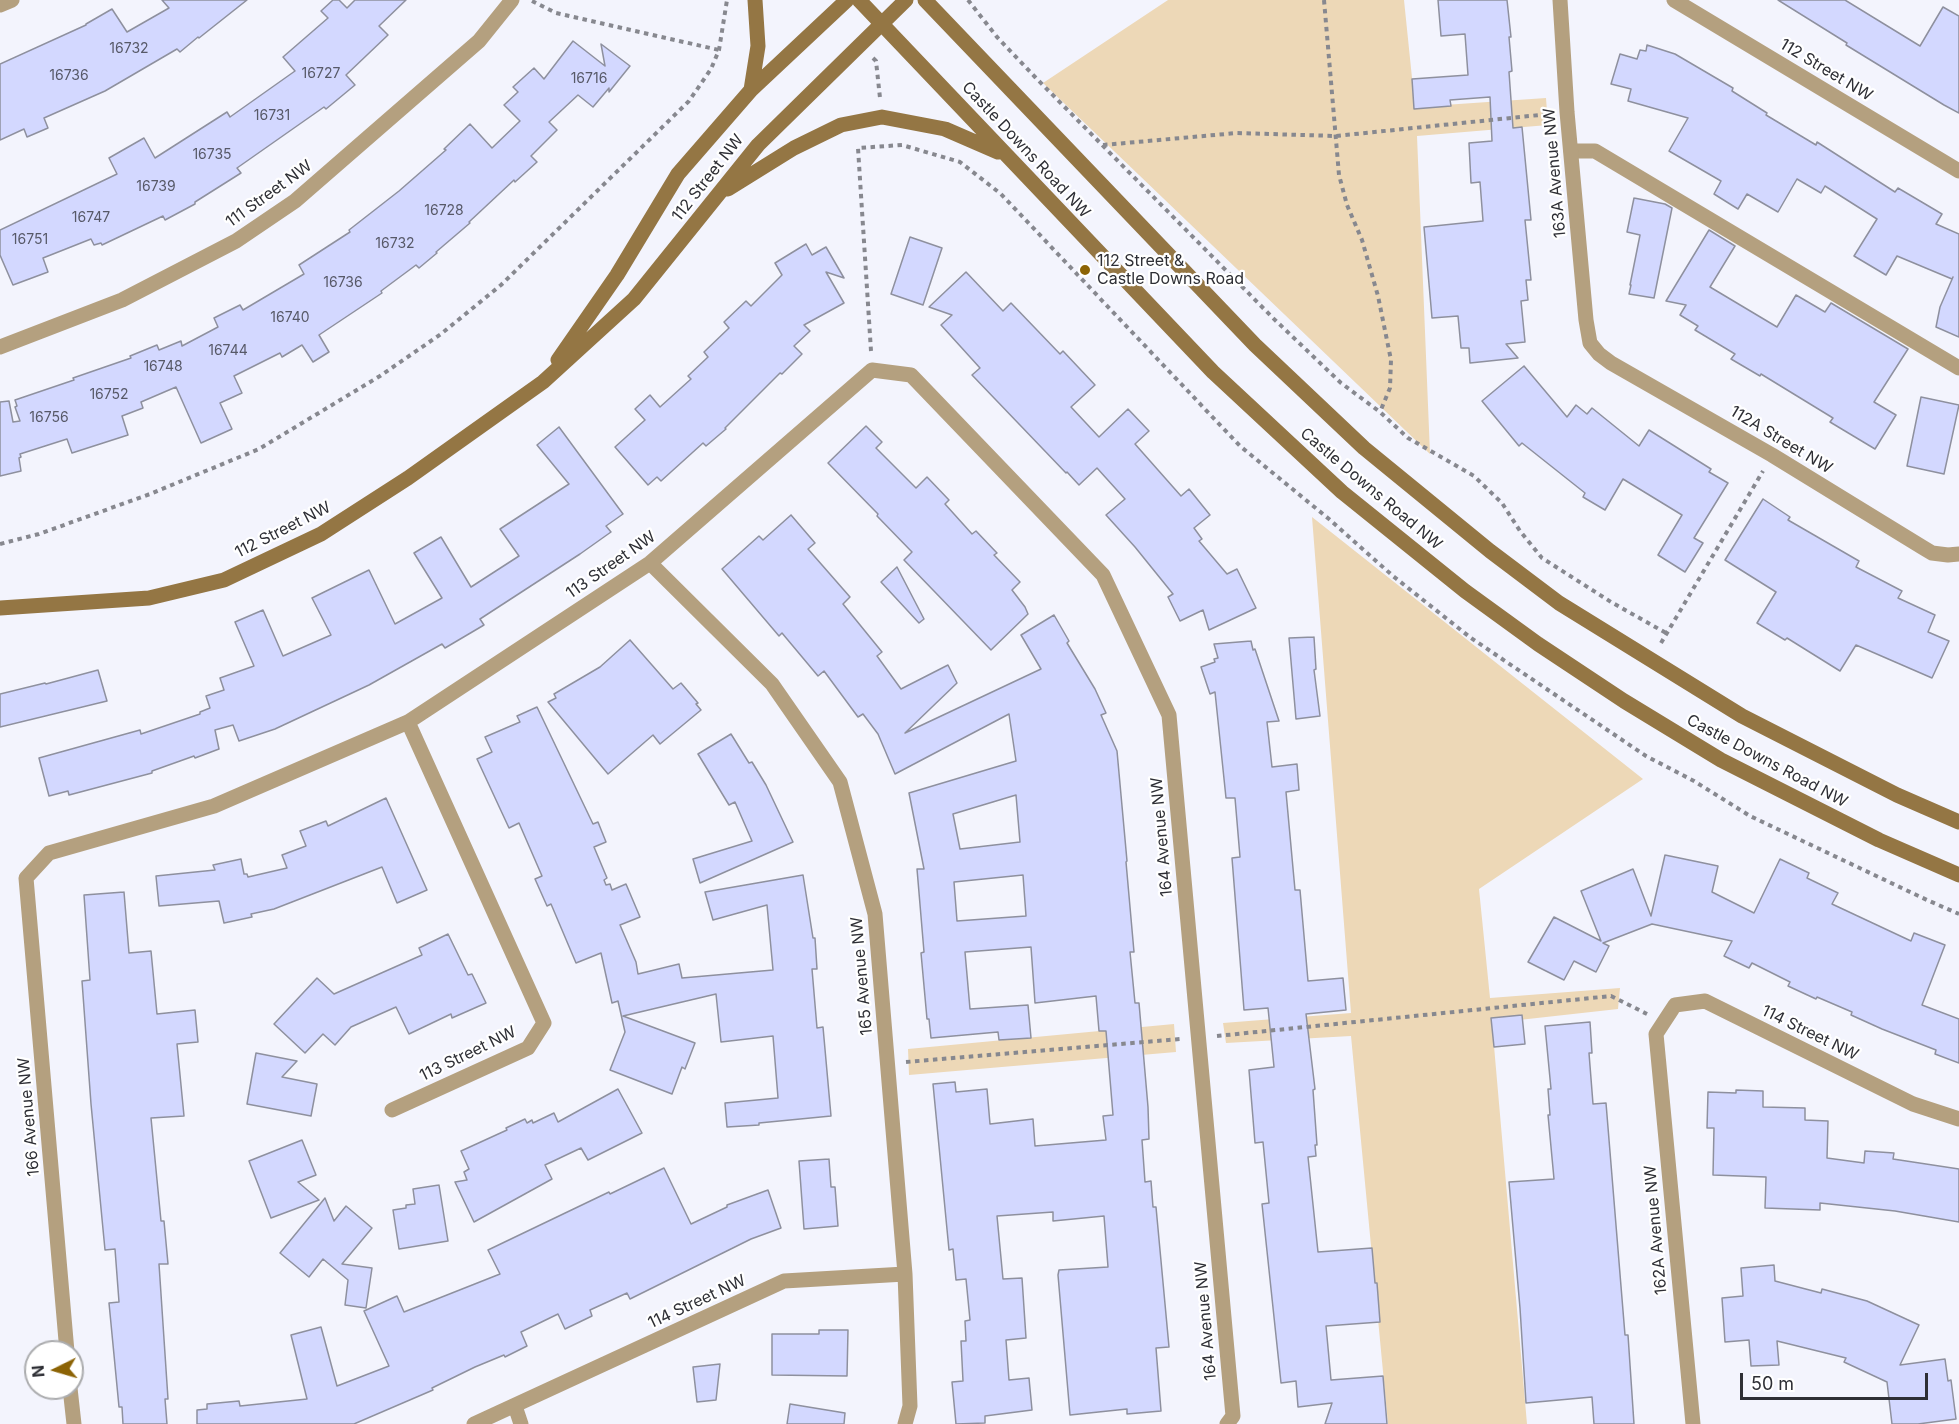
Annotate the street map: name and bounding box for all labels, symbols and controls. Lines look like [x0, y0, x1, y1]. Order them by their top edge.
street label: 112 Street NW [1776, 35, 1876, 105]
house number: 16732 [109, 41, 149, 57]
house number: 16727 [302, 66, 340, 82]
house number: 16736 [49, 68, 89, 84]
house number: 16716 [571, 71, 607, 87]
street label: Castle Downs Road NW [958, 78, 1094, 222]
street label: 163A Avenue NW [1540, 107, 1570, 239]
house number: 16731 [254, 108, 290, 124]
street label: 112 Street NW [668, 131, 748, 225]
house number: 16735 [192, 147, 232, 163]
street label: 111 Street NW [222, 156, 316, 232]
house number: 16739 [136, 179, 176, 195]
house number: 16728 [424, 203, 464, 219]
house number: 16747 [72, 210, 110, 226]
house number: 16751 [12, 232, 48, 248]
house number: 16732 [375, 236, 415, 252]
place label: 112 Street & Castle Downs Road [1097, 251, 1244, 289]
marker: 112 Street & Castle Downs Road [1078, 263, 1092, 277]
house number: 16736 [323, 275, 363, 291]
house number: 16740 [270, 310, 310, 326]
house number: 16744 [208, 343, 248, 359]
house number: 16748 [143, 359, 183, 375]
house number: 16752 [89, 387, 129, 403]
street label: 112A Street NW [1726, 402, 1836, 478]
house number: 16756 [29, 410, 69, 426]
street label: Castle Downs Road NW [1296, 424, 1446, 554]
street label: 112 Street NW [232, 498, 334, 562]
street label: 113 Street NW [563, 527, 659, 603]
street label: Castle Downs Road NW [1683, 710, 1851, 812]
street label: 164 Avenue NW [1147, 776, 1177, 898]
street label: 165 Avenue NW [847, 916, 877, 1036]
street label: 114 Street NW [1758, 1001, 1862, 1065]
street label: 113 Street NW [417, 1022, 519, 1086]
street label: 166 Avenue NW [14, 1057, 44, 1177]
street label: 162A Avenue NW [1641, 1164, 1671, 1296]
street label: 164 Avenue NW [1191, 1260, 1221, 1382]
street label: 114 Street NW [645, 1271, 749, 1333]
north arrow [24, 1340, 84, 1400]
scale bar [1743, 1361, 1930, 1399]
text: N [28, 1364, 49, 1378]
text: 50 m [1751, 1373, 1794, 1394]

